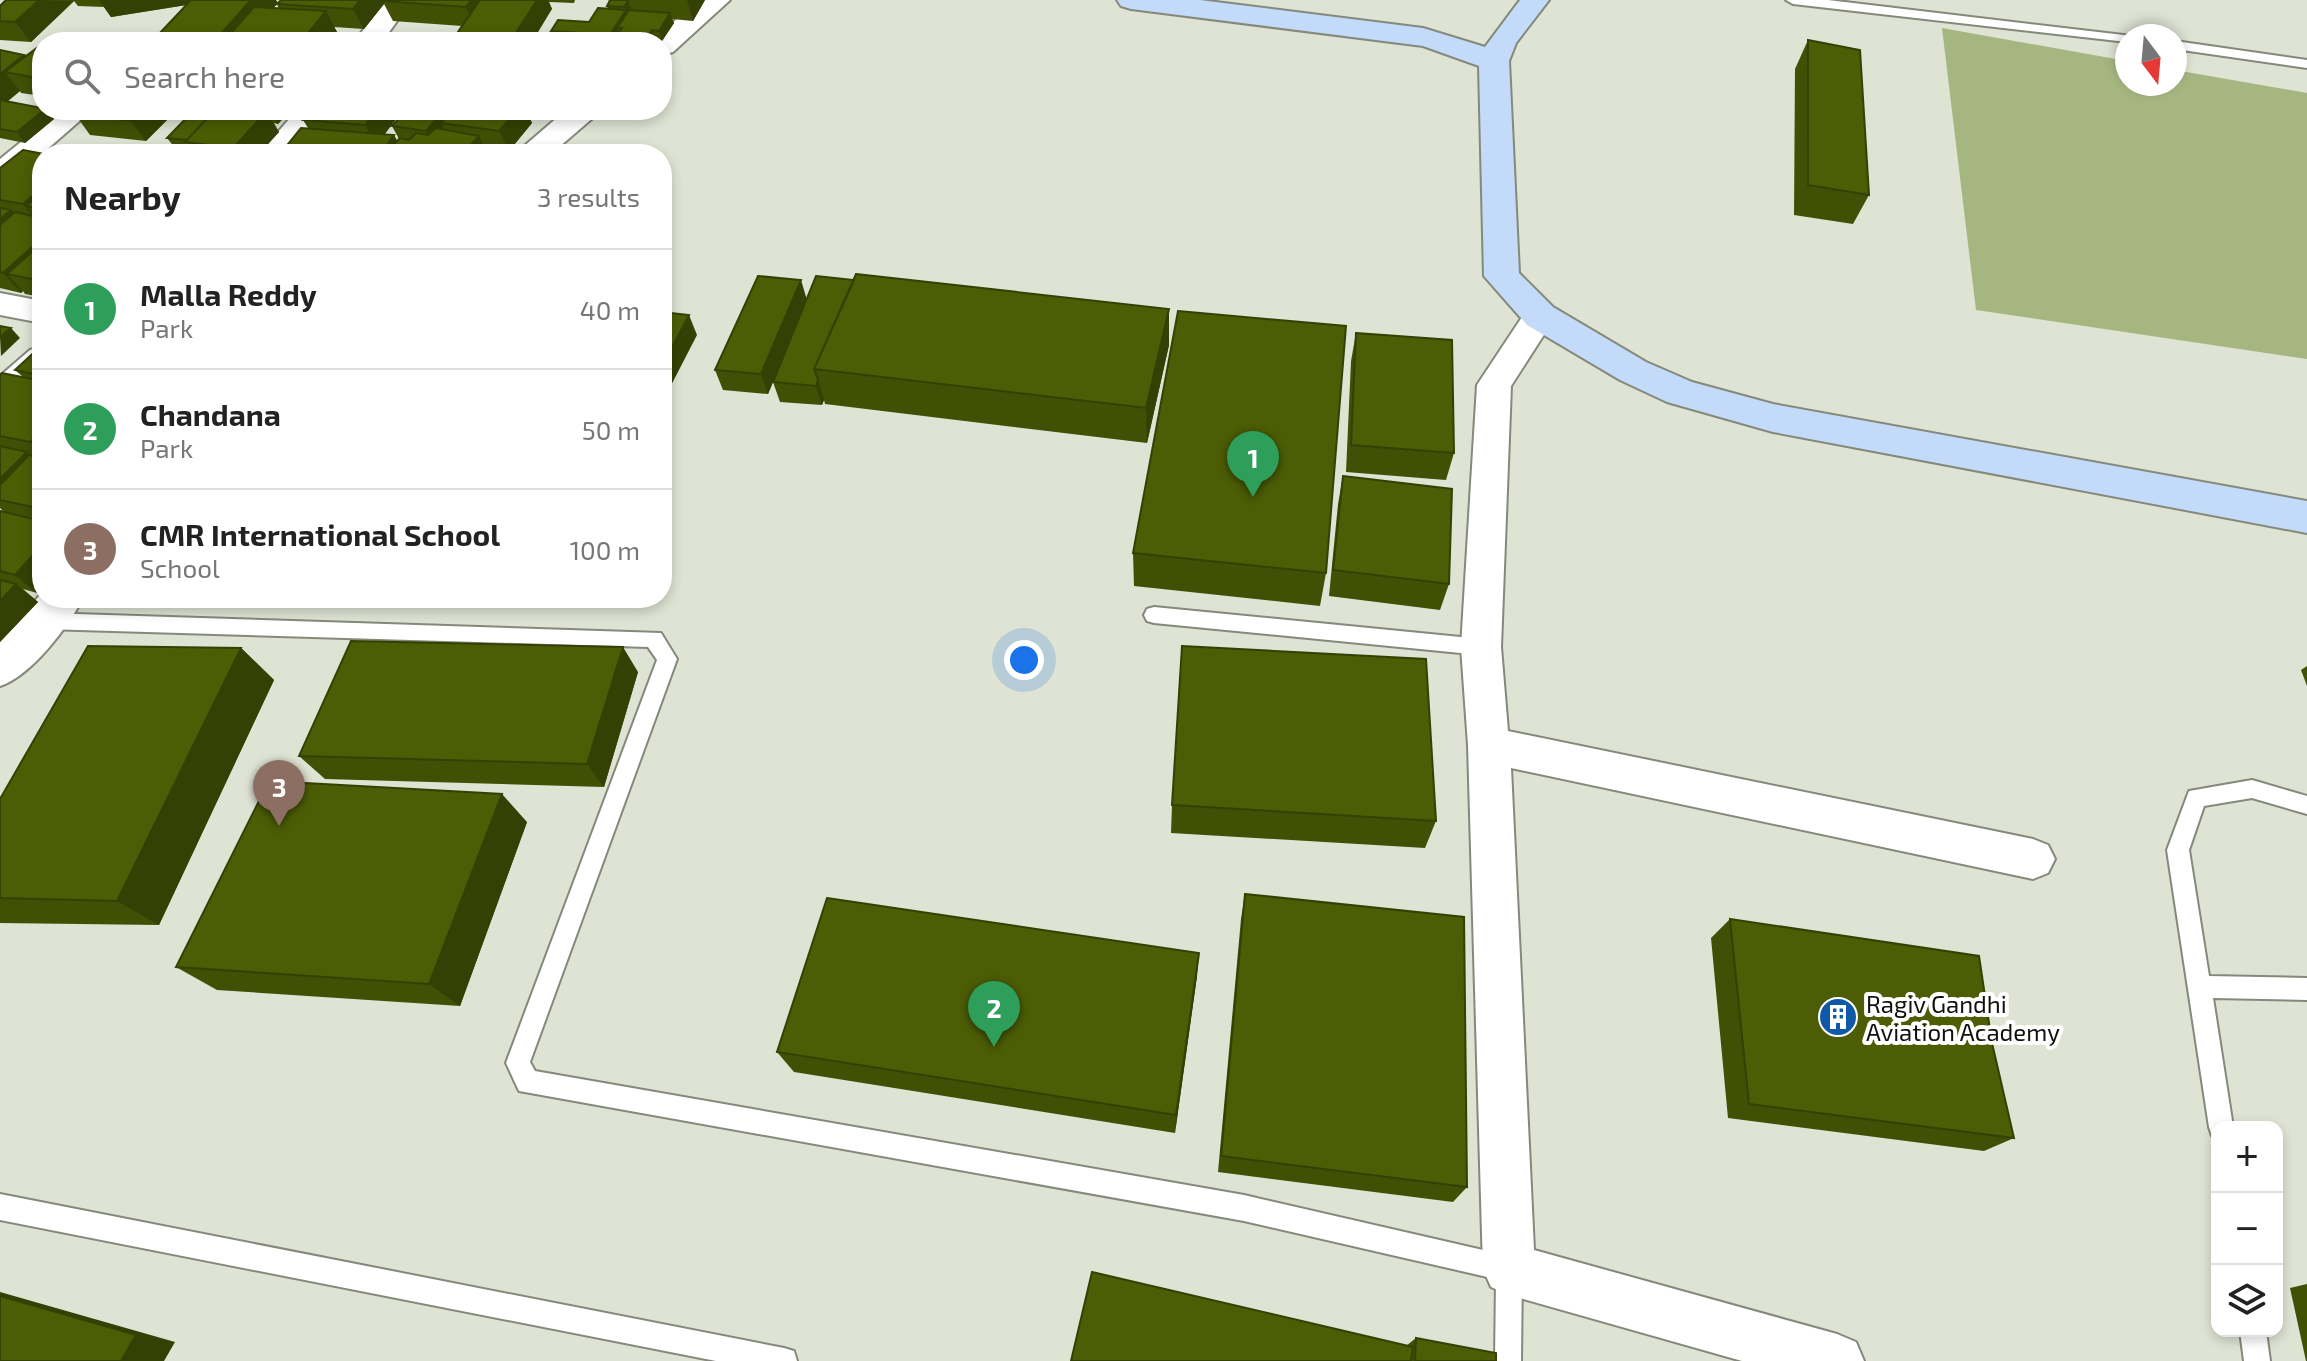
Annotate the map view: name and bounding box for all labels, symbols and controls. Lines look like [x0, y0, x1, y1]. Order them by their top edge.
north arrow [2115, 24, 2187, 96]
search box [32, 32, 672, 120]
icon: search [60, 54, 104, 98]
text: Search here [124, 58, 285, 94]
text: Nearby [64, 176, 181, 217]
text: 3 results [537, 181, 640, 212]
text: Malla Reddy [140, 276, 317, 312]
text: 1 [84, 294, 96, 325]
text: 40 m [580, 294, 640, 325]
text: Park [140, 312, 193, 343]
text: Chandana [140, 396, 281, 432]
text: 2 [82, 414, 98, 445]
text: 50 m [582, 414, 640, 445]
pin: 1 [1227, 431, 1279, 497]
text: Park [140, 432, 193, 463]
text: CMR International School [140, 516, 500, 552]
text: 3 [83, 534, 97, 565]
text: 100 m [570, 534, 640, 565]
text: School [140, 552, 220, 583]
your location [1004, 640, 1044, 680]
pin: 3 [253, 760, 305, 826]
pin: 2 [968, 981, 1020, 1047]
place label: Ragiv Gandhi Aviation Academy [1866, 989, 2060, 1046]
building icon: Ragiv Gandhi Aviation Academy [1817, 996, 1859, 1038]
map controls [2211, 1121, 2283, 1337]
button: + [2211, 1121, 2283, 1193]
button: − [2211, 1193, 2283, 1265]
button: layers [2211, 1265, 2283, 1337]

